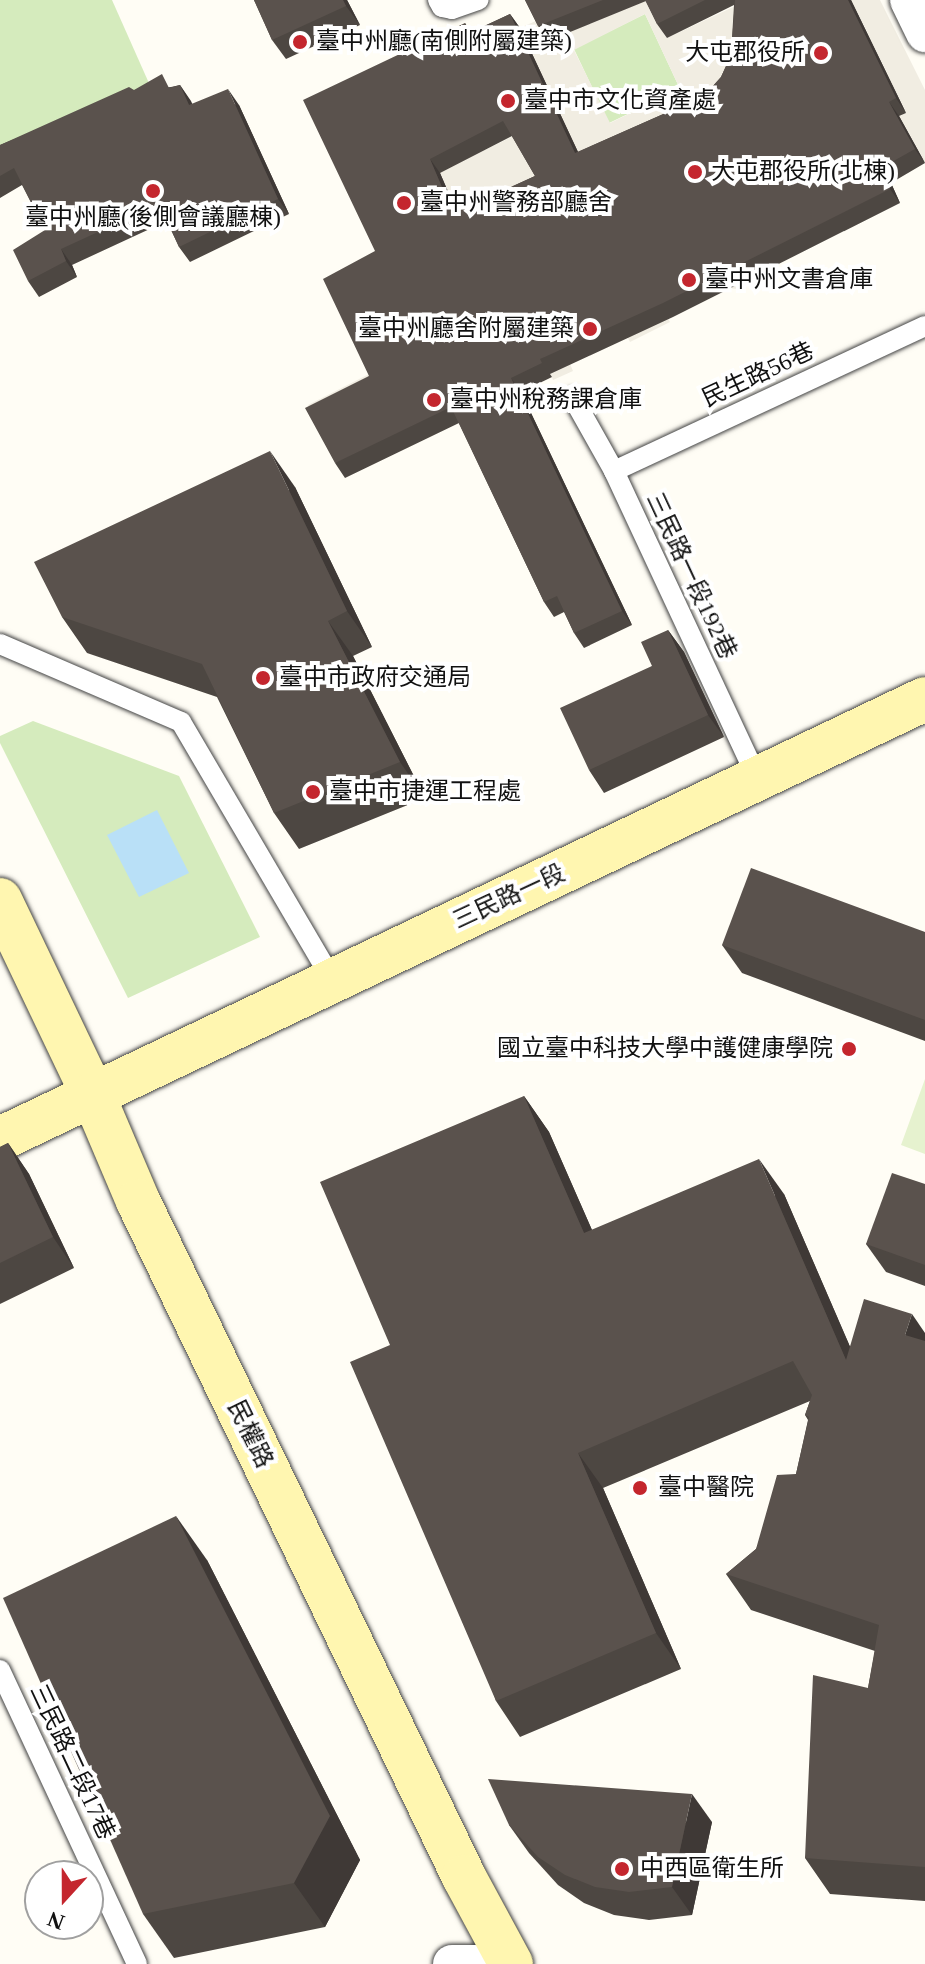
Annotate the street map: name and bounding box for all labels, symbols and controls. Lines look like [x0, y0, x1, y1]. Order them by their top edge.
place label: 臺中州廳(南側附屬建築) [316, 28, 572, 56]
marker: 臺中州廳(南側附屬建築) [291, 33, 309, 51]
place label: 大屯郡役所 [685, 39, 805, 67]
marker: 大屯郡役所 [812, 44, 830, 62]
place label: 臺中市文化資產處 [524, 87, 716, 115]
marker: 臺中市文化資產處 [499, 92, 517, 110]
place label: 大屯郡役所(北棟) [711, 158, 895, 186]
marker: 大屯郡役所(北棟) [686, 163, 704, 181]
marker: 臺中州廳(後側會議廳棟) [144, 182, 162, 200]
place label: 臺中州警務部廳舍 [420, 189, 612, 217]
marker: 臺中州警務部廳舍 [395, 194, 413, 212]
place label: 臺中州廳(後側會議廳棟) [25, 204, 281, 232]
place label: 臺中州文書倉庫 [705, 266, 873, 294]
marker: 臺中州文書倉庫 [680, 271, 698, 289]
place label: 臺中州廳舍附屬建築 [358, 315, 574, 343]
marker: 臺中州廳舍附屬建築 [581, 320, 599, 338]
street label: 民生路56巷 [698, 337, 818, 413]
place label: 臺中州稅務課倉庫 [450, 386, 642, 414]
marker: 臺中州稅務課倉庫 [425, 391, 443, 409]
street label: 三民路一段192巷 [640, 488, 742, 664]
place label: 臺中市政府交通局 [279, 664, 471, 692]
marker: 臺中市政府交通局 [254, 669, 272, 687]
place label: 臺中市捷運工程處 [329, 778, 521, 806]
marker: 臺中市捷運工程處 [304, 783, 322, 801]
street label: 三民路一段 [449, 859, 569, 935]
place label: 國立臺中科技大學中護健康學院 [497, 1035, 833, 1063]
marker: 國立臺中科技大學中護健康學院 [840, 1040, 858, 1058]
street label: 民權路 [221, 1395, 279, 1473]
place label: 臺中醫院 [658, 1474, 754, 1502]
marker: 臺中醫院 [629, 1477, 651, 1499]
street label: 三民路二段17巷 [23, 1680, 121, 1844]
place label: 中西區衛生所 [640, 1855, 784, 1883]
marker: 中西區衛生所 [611, 1858, 633, 1880]
north arrow [24, 1860, 104, 1940]
text: N [44, 1906, 68, 1936]

